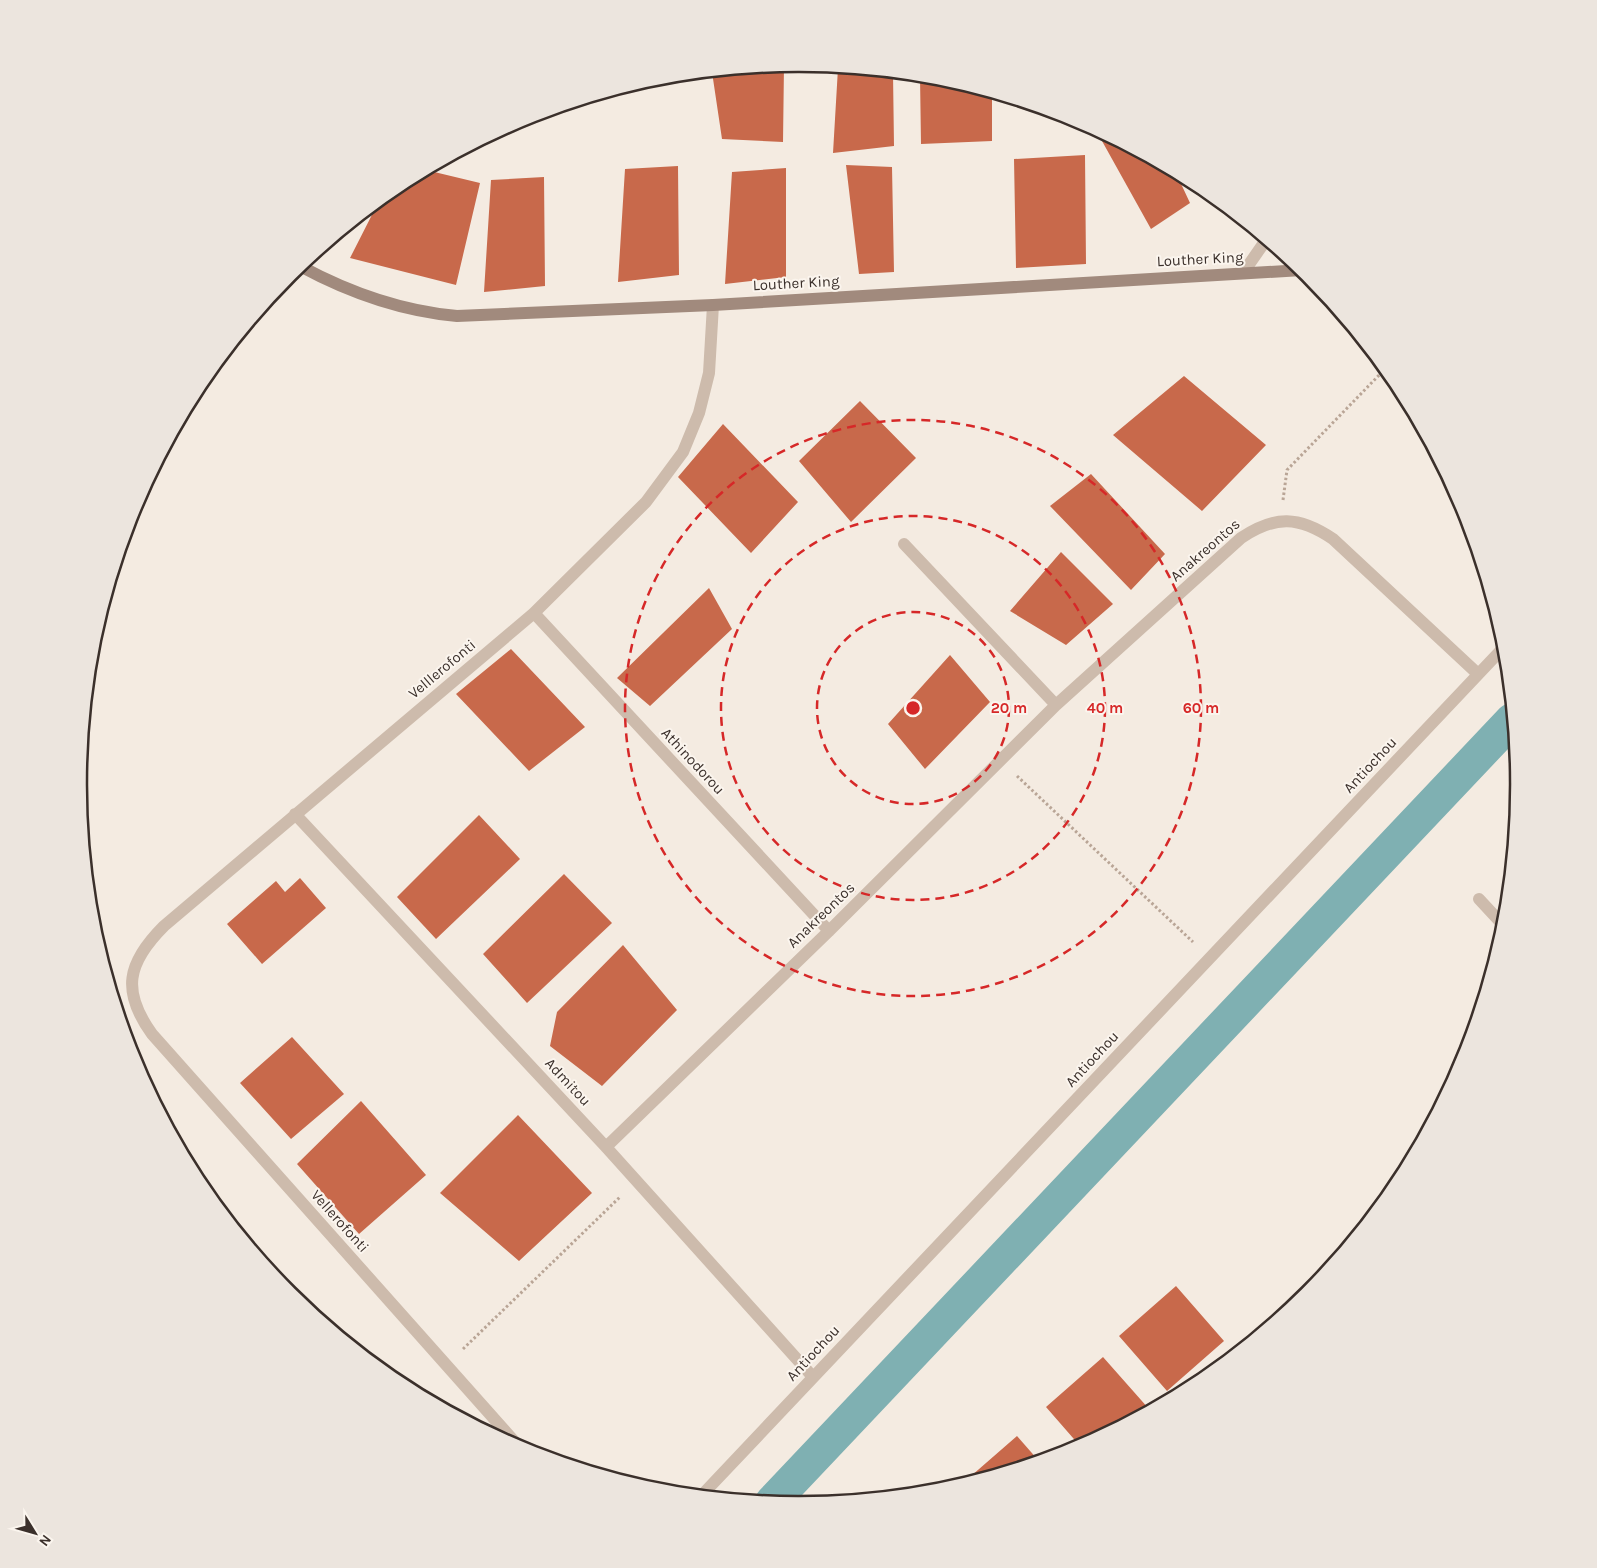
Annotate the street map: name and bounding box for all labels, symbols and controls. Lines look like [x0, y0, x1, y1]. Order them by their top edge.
street label: Louther King [1156, 248, 1244, 270]
street label: Louther King [752, 272, 840, 294]
street label: Anakreontos [1166, 515, 1244, 585]
street label: Velllerofonti [405, 636, 479, 702]
centre of rings [904, 699, 922, 717]
text: 20 m [991, 699, 1027, 717]
text: 40 m [1087, 699, 1123, 717]
text: 60 m [1183, 699, 1219, 717]
street label: Athinodorou [657, 724, 729, 798]
street label: Antiochou [1340, 733, 1400, 797]
street label: Anakreontos [784, 878, 858, 952]
street label: Antiochou [1062, 1027, 1122, 1091]
street label: Admitou [541, 1054, 595, 1110]
street label: Vellerofonti [307, 1186, 373, 1256]
street label: Antiochou [783, 1321, 843, 1385]
north arrow [10, 1508, 60, 1558]
text: N [35, 1531, 55, 1550]

